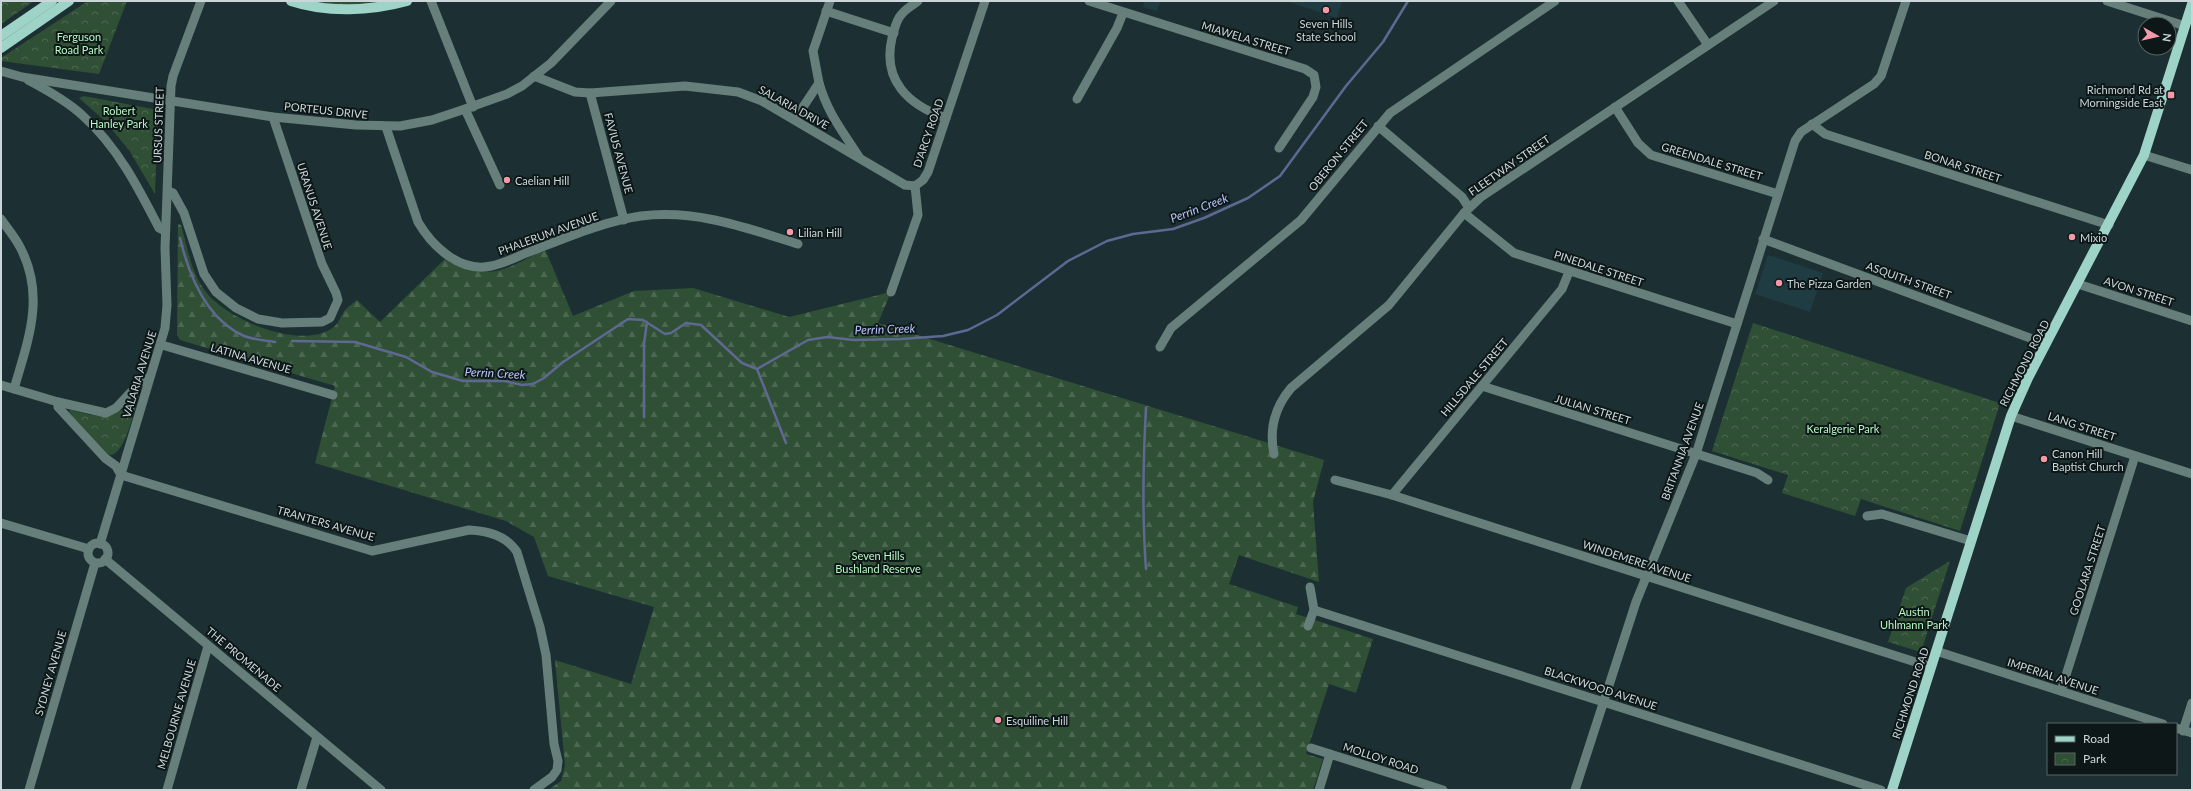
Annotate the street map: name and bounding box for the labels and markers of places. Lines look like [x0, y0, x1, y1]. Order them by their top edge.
marker: Seven Hills State School [1321, 5, 1331, 15]
place label: Seven Hills State School [1296, 17, 1356, 43]
place label: Richmond Rd at Morningside East [2079, 83, 2163, 109]
marker: Richmond Rd at Morningside East [2166, 90, 2176, 100]
place label: Caelian Hill [515, 174, 569, 187]
marker: Caelian Hill [502, 175, 512, 185]
place label: Lilian Hill [798, 226, 842, 239]
marker: Lilian Hill [785, 227, 795, 237]
place label: Mixio [2080, 231, 2107, 244]
marker: Mixio [2067, 232, 2077, 242]
place label: The Pizza Garden [1787, 277, 1871, 290]
marker: The Pizza Garden [1774, 278, 1784, 288]
place label: Canon Hill Baptist Church [2052, 447, 2124, 473]
marker: Canon Hill Baptist Church [2039, 454, 2049, 464]
place label: Esquiline Hill [1006, 714, 1068, 727]
marker: Esquiline Hill [993, 715, 1003, 725]

